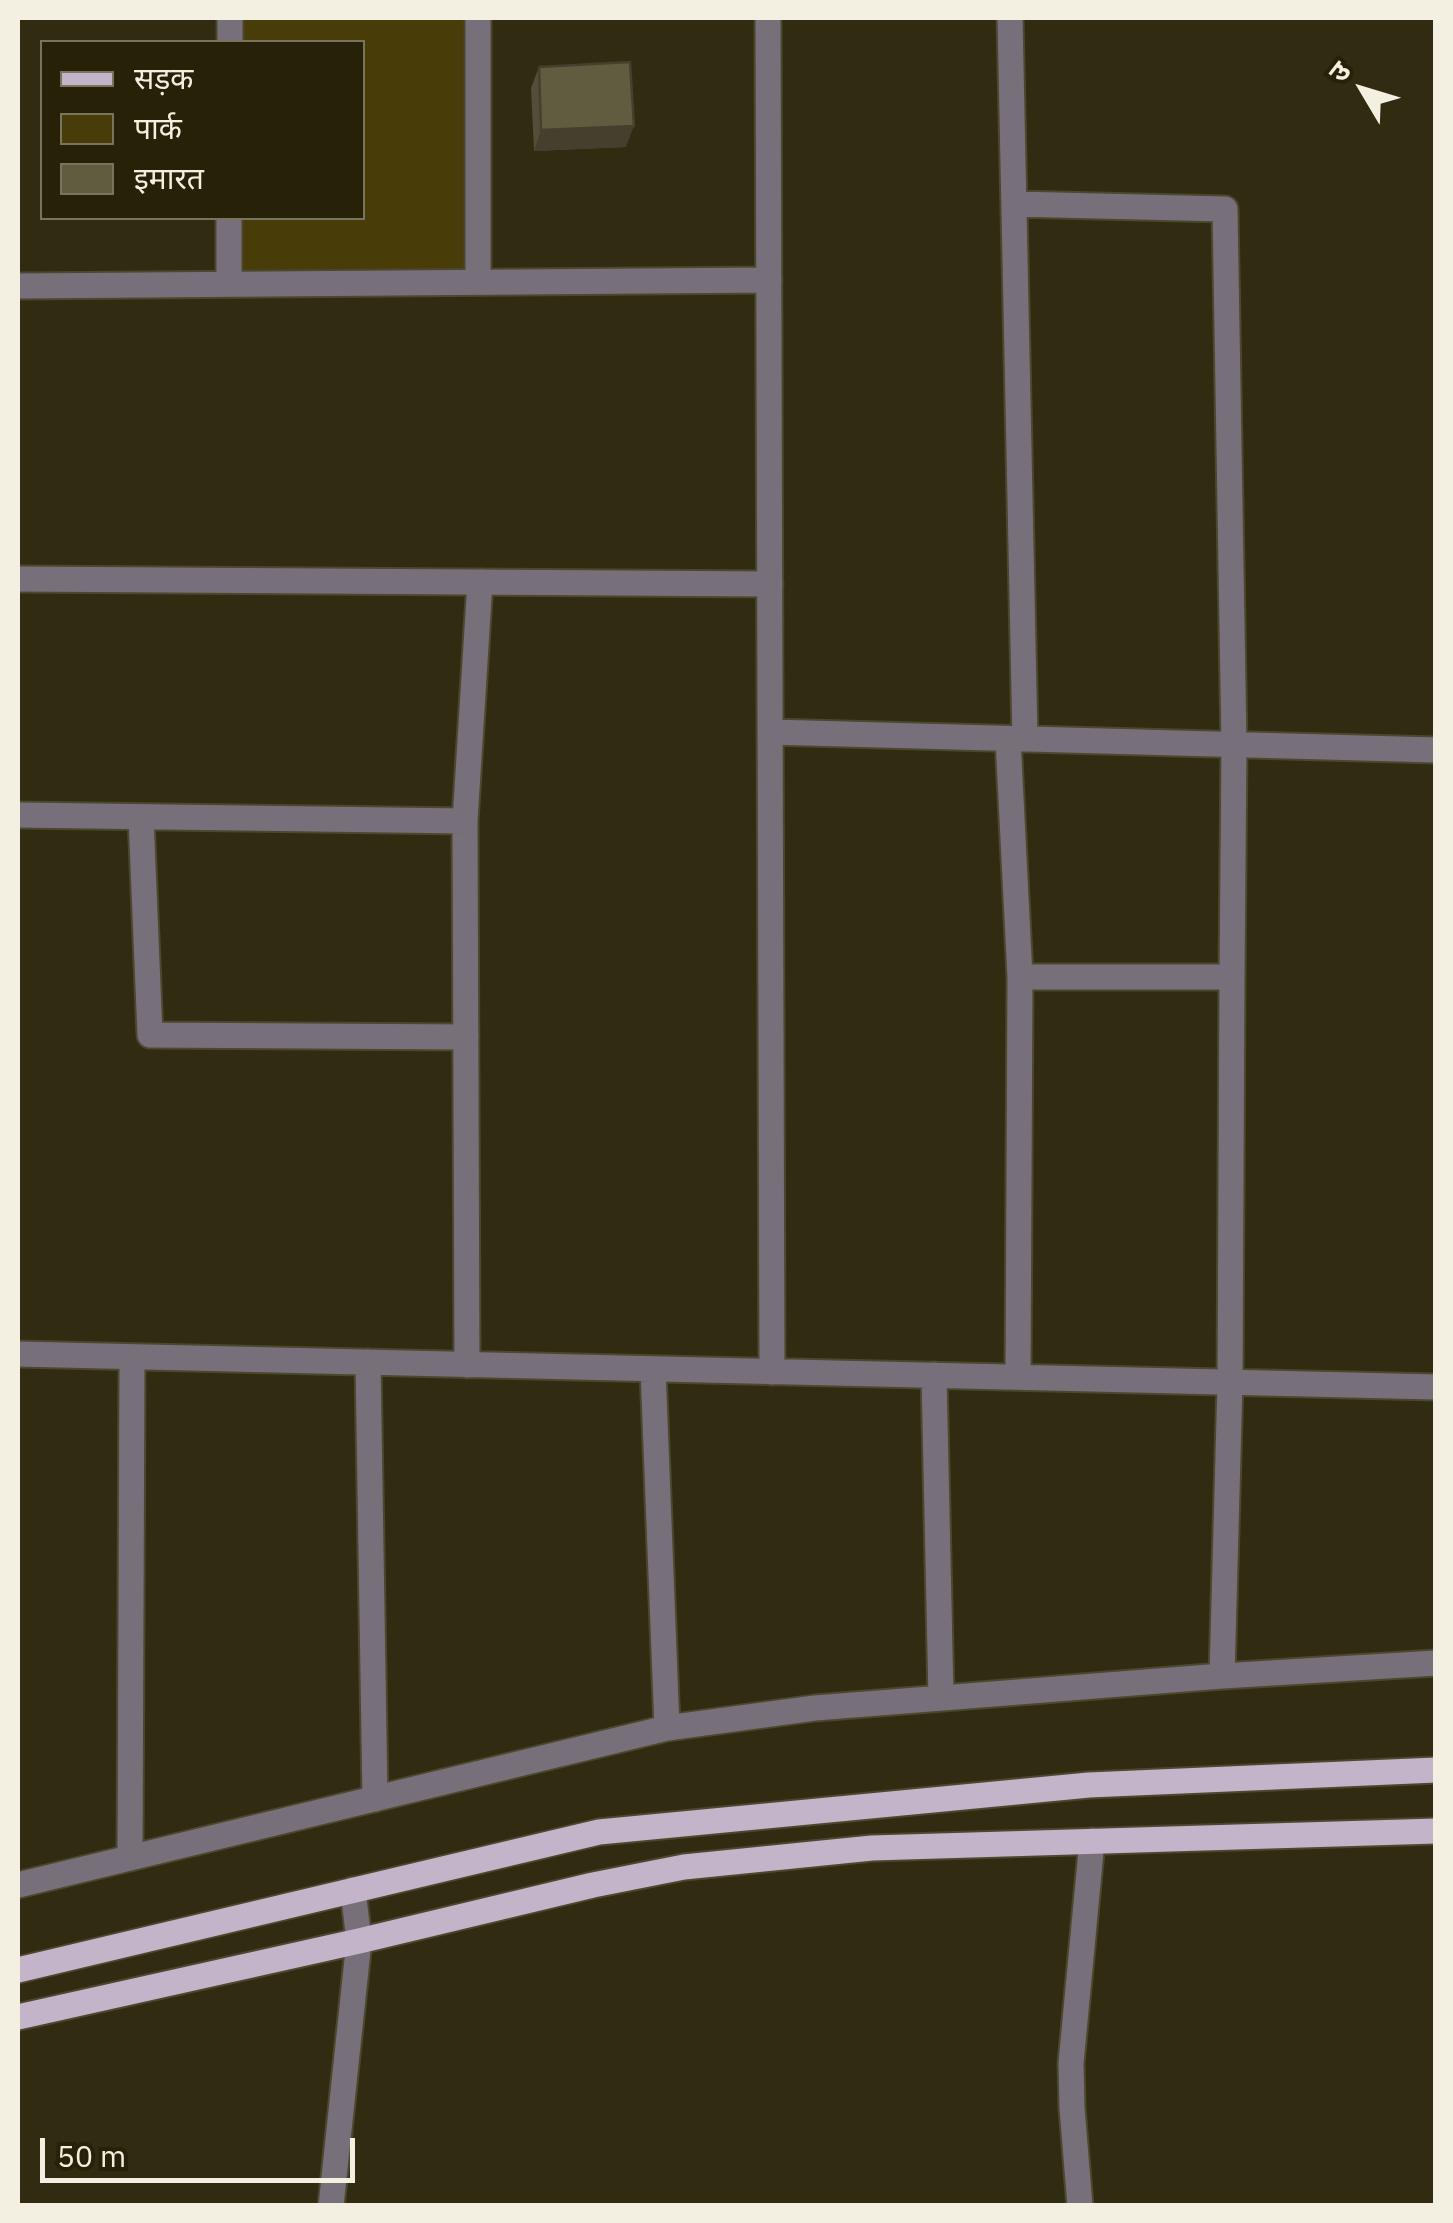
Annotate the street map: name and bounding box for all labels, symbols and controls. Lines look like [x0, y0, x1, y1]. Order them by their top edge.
legend [40, 40, 365, 220]
north arrow [1313, 40, 1413, 140]
text: उ [1319, 53, 1359, 89]
text: सड़क [134, 58, 193, 97]
text: पार्क [134, 108, 182, 147]
text: इमारत [134, 158, 204, 197]
scale bar [45, 2118, 360, 2180]
text: 50 m [57, 2136, 126, 2175]

